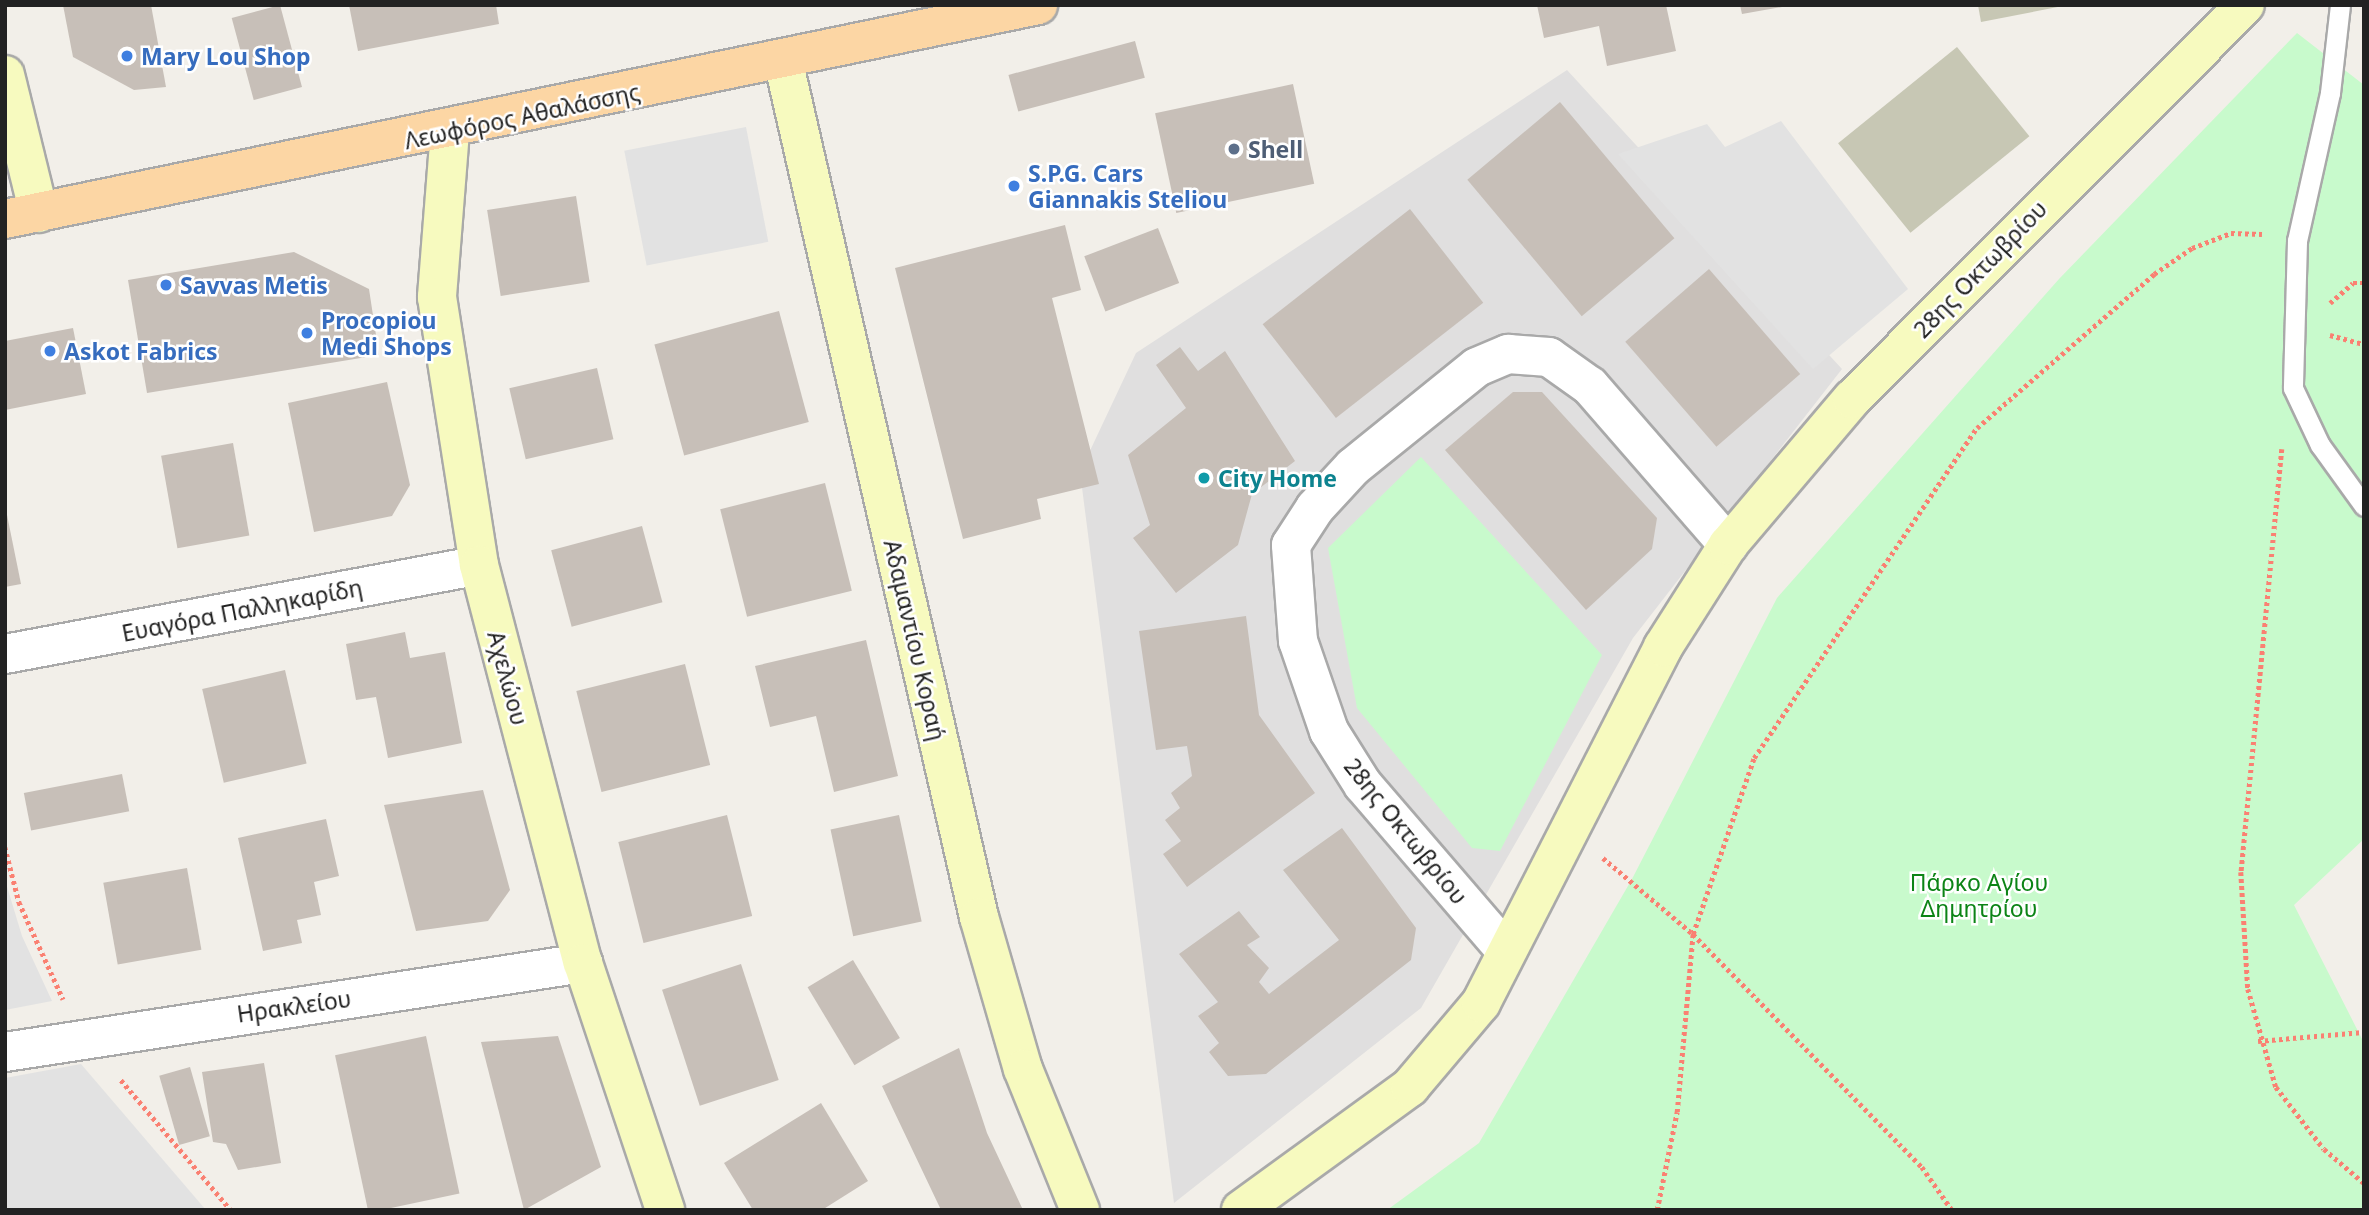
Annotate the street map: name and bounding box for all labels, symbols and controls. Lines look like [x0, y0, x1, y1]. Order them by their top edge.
place label: Mary Lou Shop [141, 42, 311, 70]
marker: Mary Lou Shop [119, 48, 135, 64]
street label: Λεωφόρος Αθαλάσσης [402, 78, 642, 154]
place label: Shell [1248, 135, 1303, 163]
marker: Shell [1226, 141, 1242, 157]
place label: S.P.G. Cars Giannakis Steliou [1028, 159, 1227, 213]
marker: S.P.G. Cars Giannakis Steliou [1006, 178, 1022, 194]
street label: 28ης Οκτωβρίου [1908, 195, 2052, 343]
place label: Savvas Metis [180, 271, 328, 299]
marker: Savvas Metis [158, 277, 174, 293]
place label: Procopiou Medi Shops [321, 306, 452, 360]
marker: Procopiou Medi Shops [299, 325, 315, 341]
place label: Askot Fabrics [64, 337, 218, 365]
marker: Askot Fabrics [42, 343, 58, 359]
place label: City Home [1218, 464, 1337, 492]
marker: City Home [1196, 470, 1212, 486]
street label: Αδαμαντίου Κοραή [878, 537, 952, 743]
street label: Ευαγόρα Παλληκαρίδη [119, 573, 365, 647]
street label: Αχελώου [482, 628, 534, 728]
street label: 28ης Οκτωβρίου [1339, 753, 1473, 909]
park label: Πάρκο Αγίου Δημητρίου [1910, 868, 2048, 922]
street label: Ηρακλείου [235, 984, 353, 1028]

